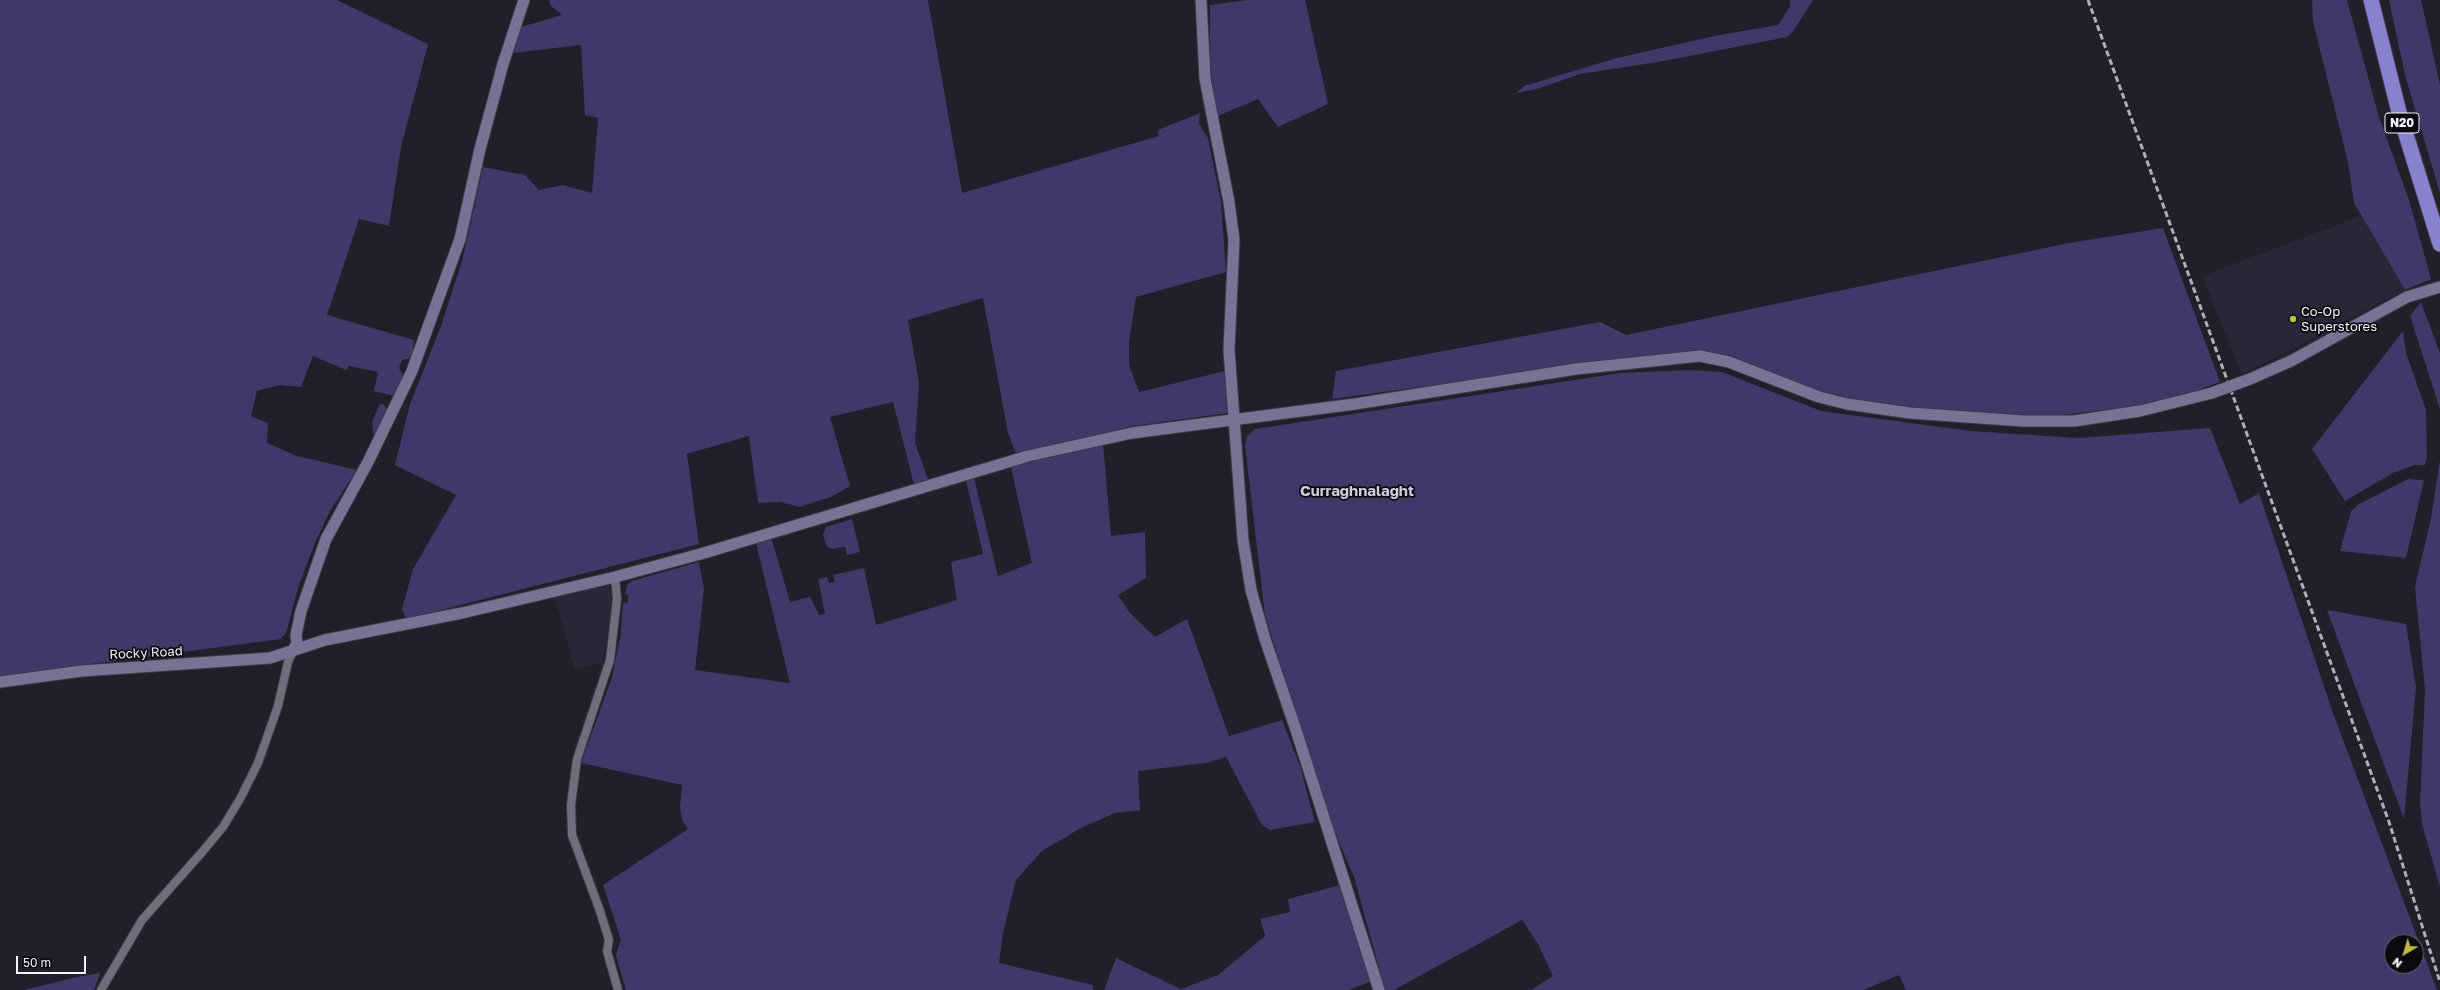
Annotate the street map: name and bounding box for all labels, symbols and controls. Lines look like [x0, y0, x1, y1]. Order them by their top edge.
road number: N20 [2385, 113, 2419, 133]
place label: Co-Op Superstores [2301, 304, 2377, 335]
marker: Co-Op Superstores [2288, 314, 2298, 324]
district label: Curraghnalaght [1300, 482, 1414, 500]
street label: Rocky Road [109, 643, 183, 663]
north arrow [2384, 934, 2424, 974]
scale bar [18, 948, 88, 974]
text: 50 m [23, 955, 51, 970]
text: N [2390, 955, 2404, 971]

